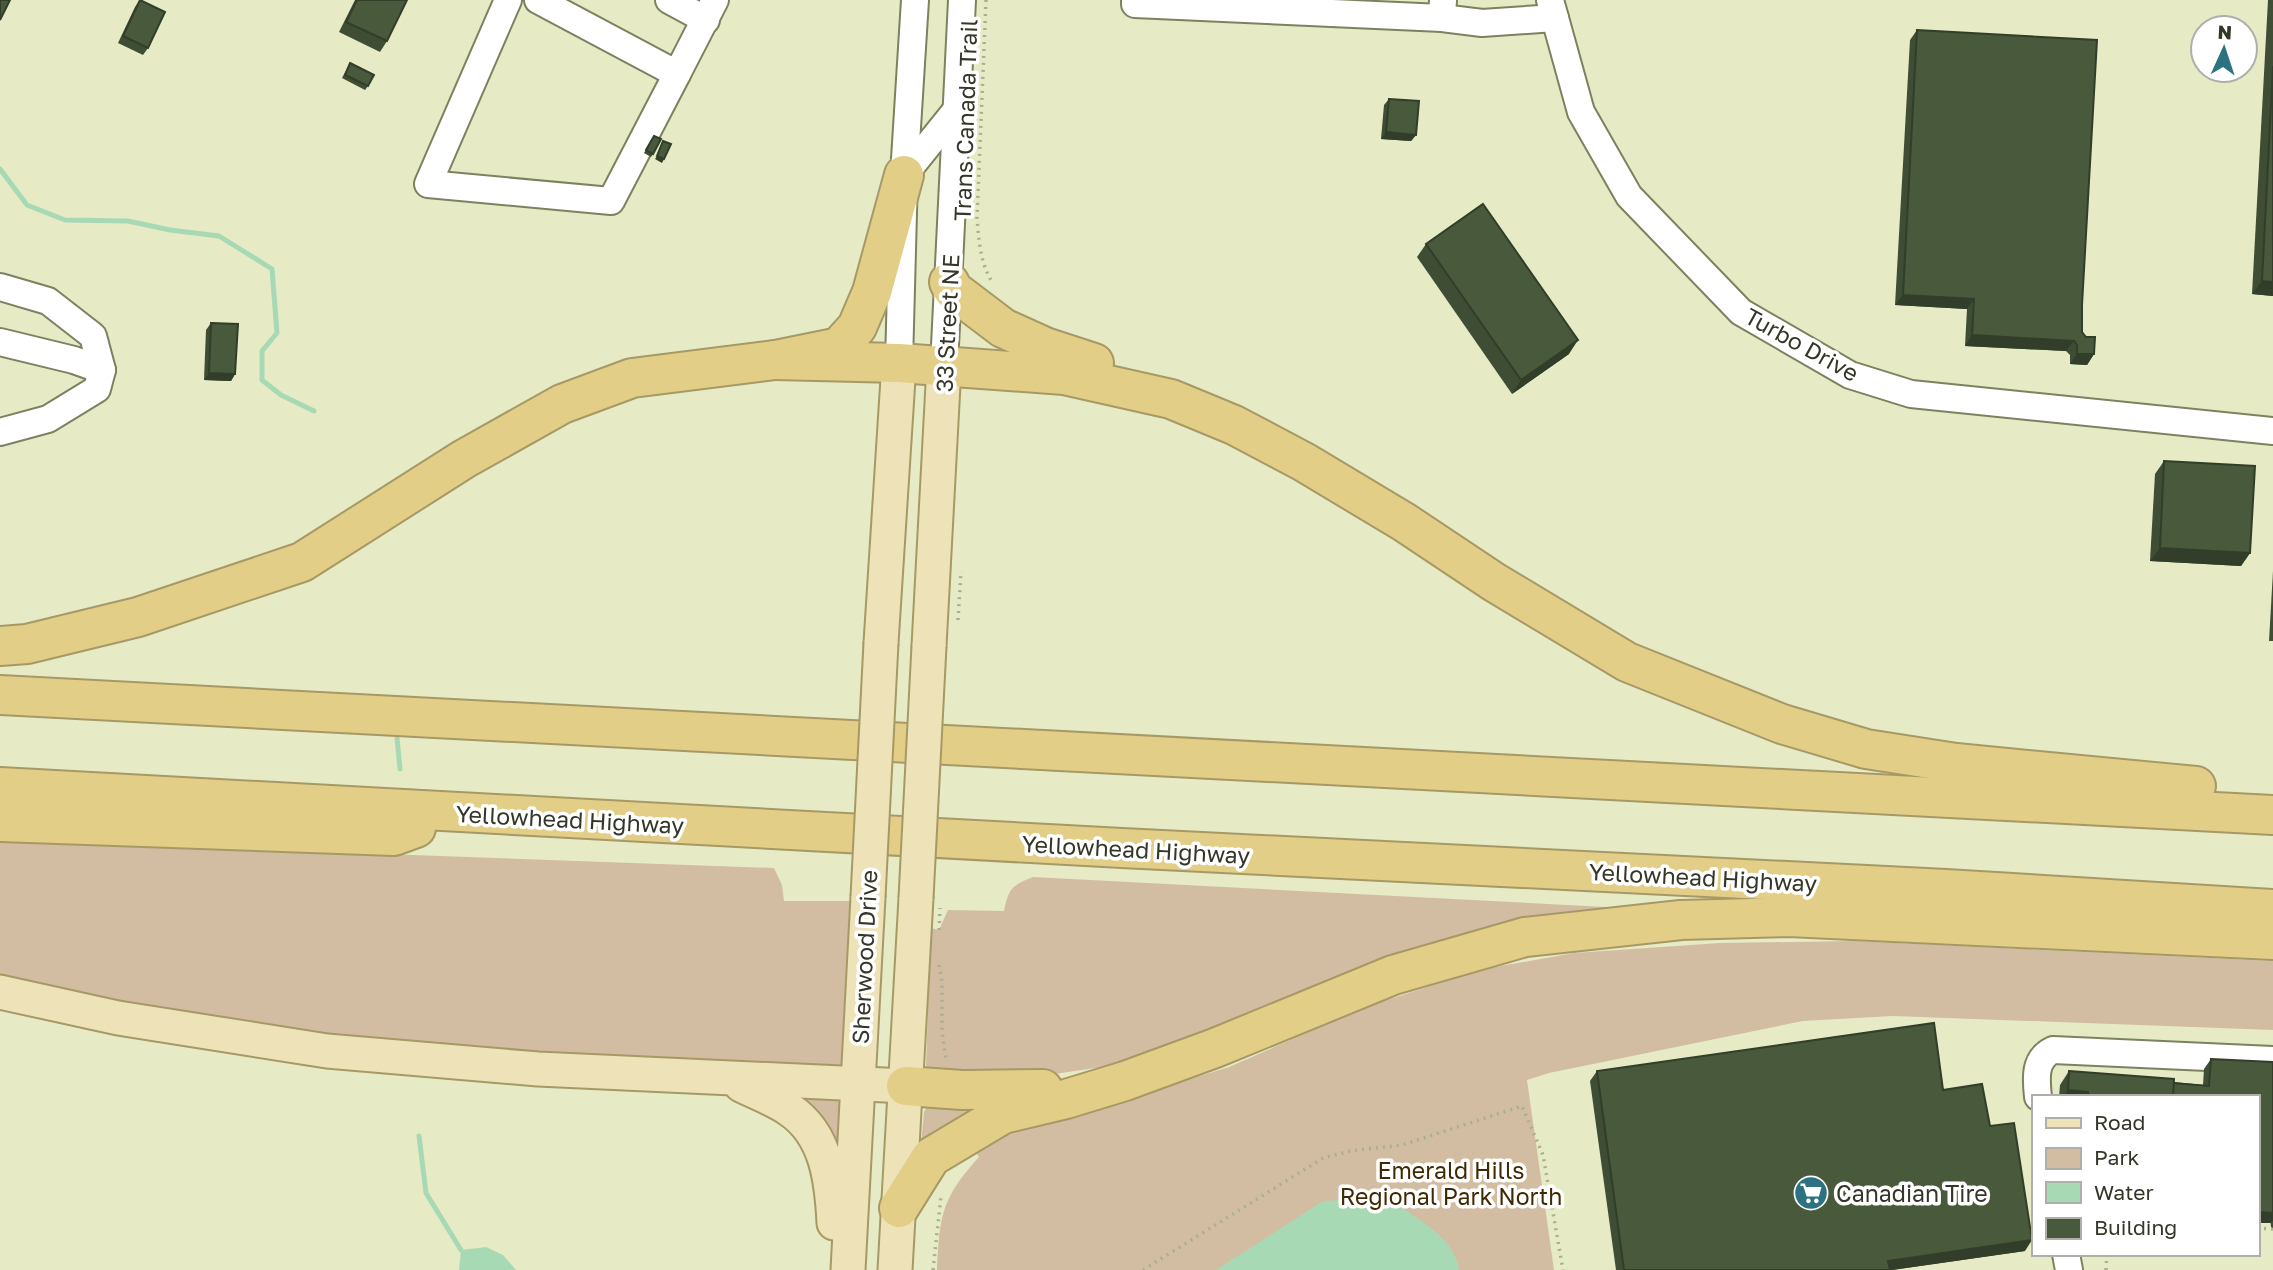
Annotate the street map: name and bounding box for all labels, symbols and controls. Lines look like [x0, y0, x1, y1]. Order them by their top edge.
north arrow [2189, 14, 2259, 84]
street label: Trans Canada Trail [947, 19, 983, 221]
text: N [2217, 20, 2233, 43]
street label: 33 Street NE [929, 253, 965, 393]
street label: Turbo Drive [1740, 301, 1864, 387]
street label: Yellowhead Highway [455, 799, 685, 839]
street label: Yellowhead Highway [1021, 829, 1251, 869]
street label: Yellowhead Highway [1588, 857, 1818, 897]
street label: Sherwood Drive [845, 869, 883, 1045]
legend [2032, 1095, 2259, 1256]
text: Road [2094, 1109, 2145, 1135]
text: Park [2094, 1144, 2140, 1170]
park label: Emerald Hills Regional Park North [1340, 1156, 1562, 1210]
supermarket icon: Canadian Tire [1792, 1174, 1830, 1212]
place label: Canadian Tire [1836, 1179, 1987, 1207]
text: Water [2094, 1179, 2154, 1205]
text: Building [2094, 1214, 2177, 1240]

